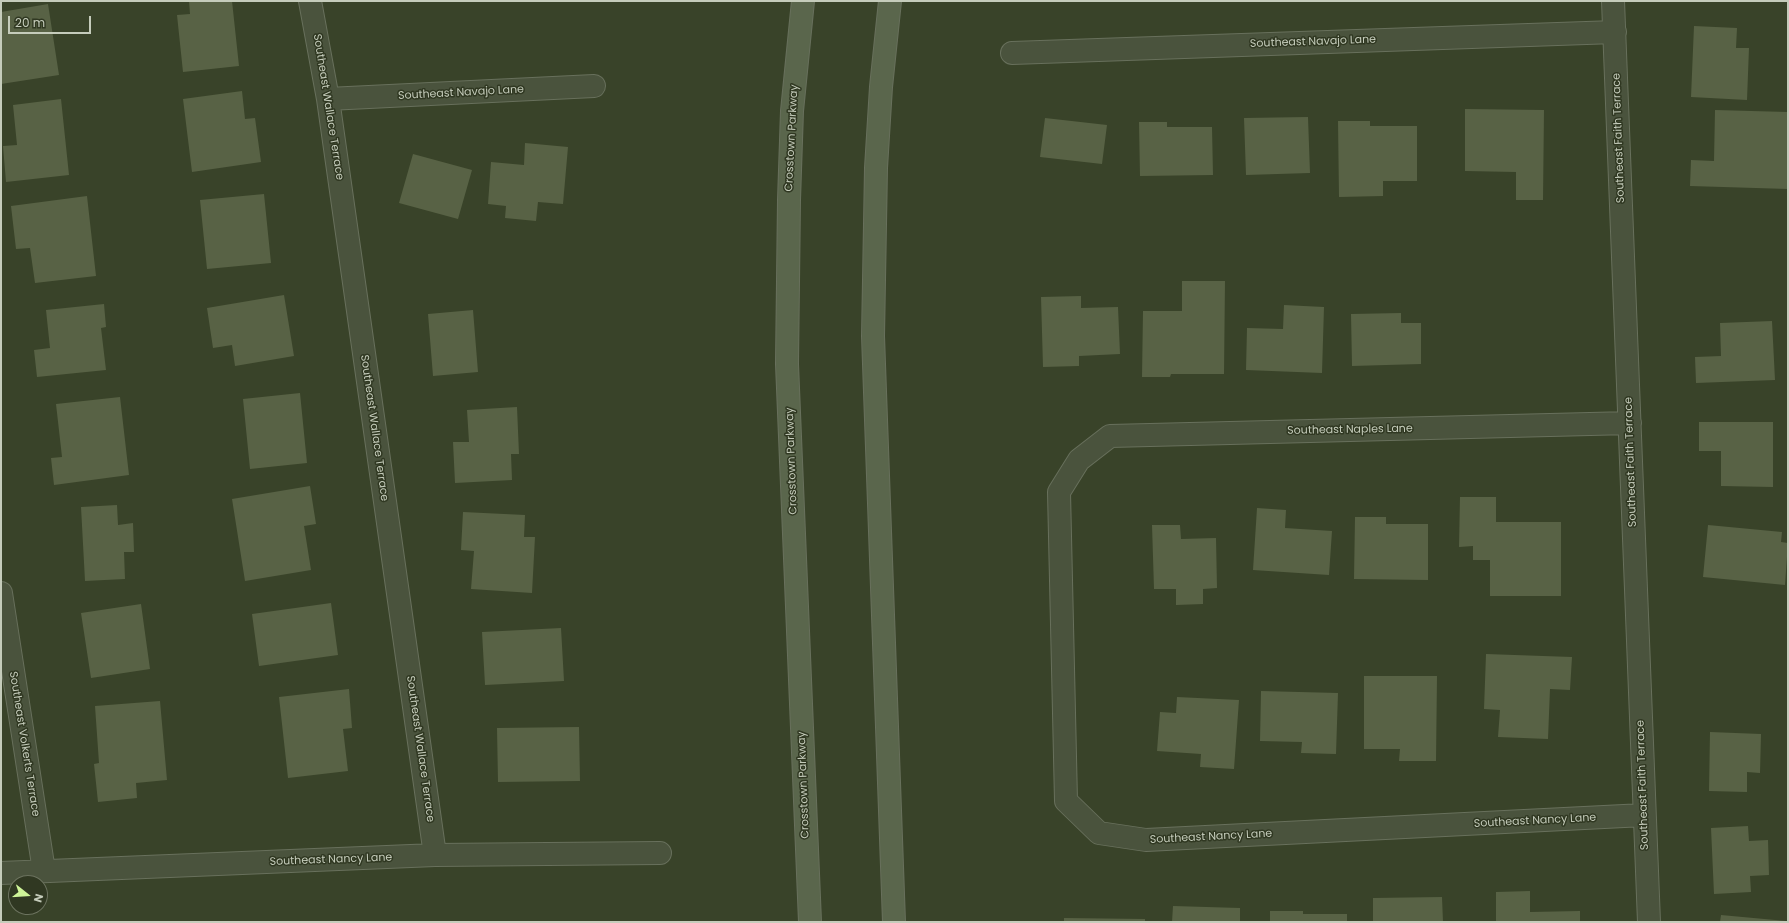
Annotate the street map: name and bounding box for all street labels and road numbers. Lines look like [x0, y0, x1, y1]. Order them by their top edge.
street label: Southeast Wallace Terrace [310, 33, 346, 181]
street label: Southeast Navajo Lane [1250, 33, 1376, 51]
street label: Southeast Faith Terrace [1610, 73, 1628, 203]
street label: Southeast Navajo Lane [398, 83, 524, 103]
street label: Crosstown Parkway [783, 84, 801, 192]
street label: Southeast Wallace Terrace [357, 354, 391, 502]
street label: Southeast Faith Terrace [1622, 397, 1640, 527]
street label: Crosstown Parkway [784, 407, 800, 515]
street label: Southeast Naples Lane [1287, 422, 1413, 438]
street label: Southeast Volkerts Terrace [6, 670, 42, 818]
street label: Southeast Wallace Terrace [403, 675, 437, 823]
street label: Southeast Faith Terrace [1634, 720, 1652, 850]
street label: Crosstown Parkway [796, 731, 812, 839]
street label: Southeast Nancy Lane [1473, 811, 1597, 831]
street label: Southeast Nancy Lane [1149, 827, 1273, 847]
street label: Southeast Nancy Lane [270, 851, 392, 869]

